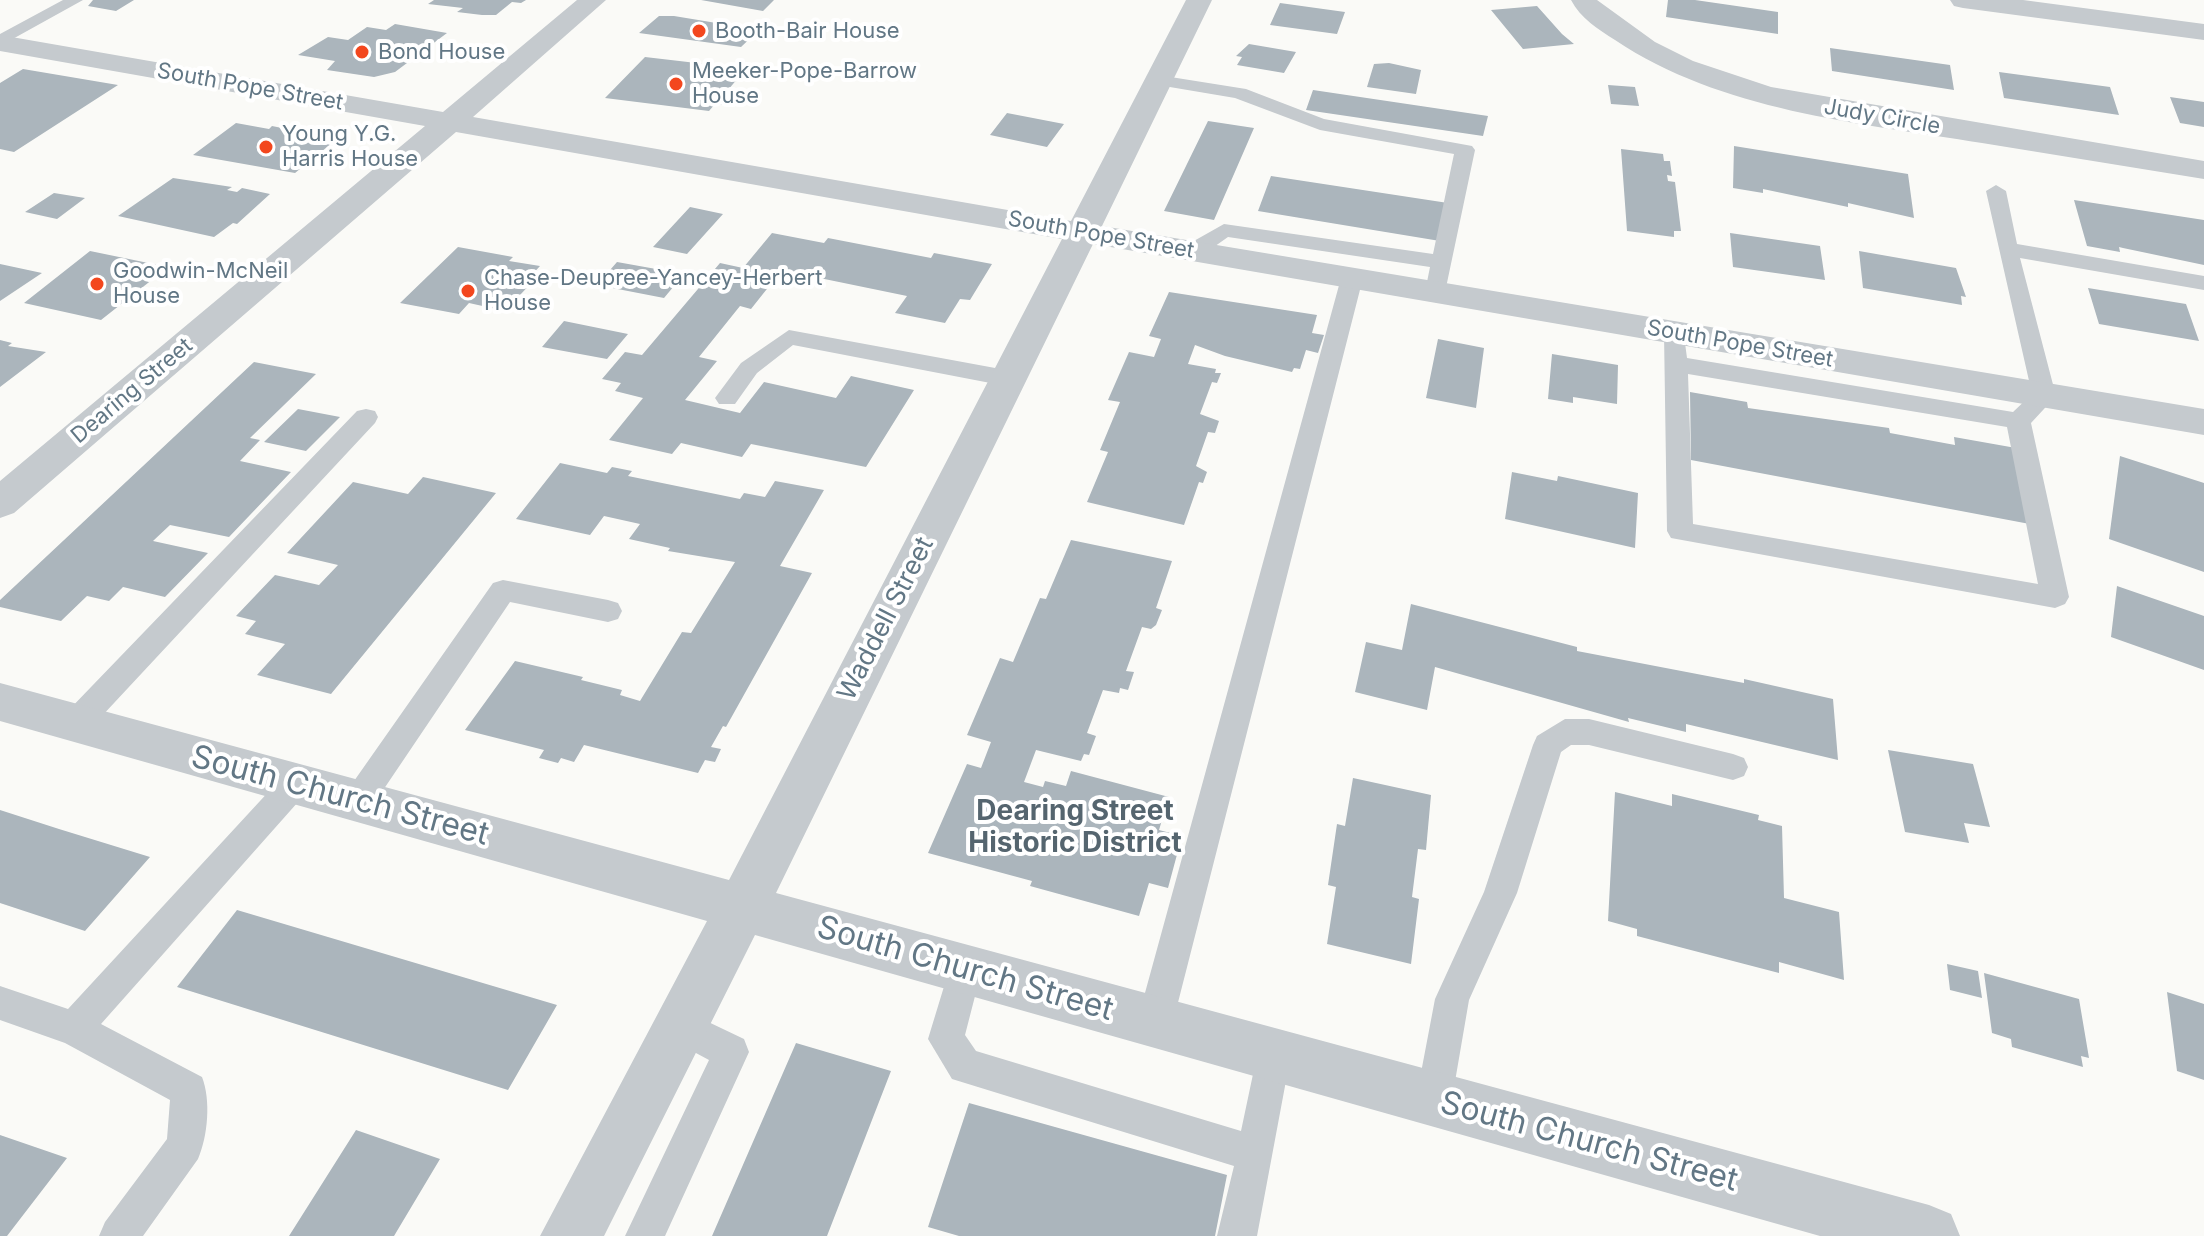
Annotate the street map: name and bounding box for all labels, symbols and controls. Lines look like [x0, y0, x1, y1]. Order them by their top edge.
place label: Booth-Bair House [715, 18, 900, 44]
marker: Booth-Bair House [690, 22, 708, 40]
place label: Bond House [378, 39, 505, 65]
marker: Bond House [353, 43, 371, 61]
street label: South Pope Street [155, 58, 345, 116]
place label: Meeker-Pope-Barrow House [692, 58, 917, 110]
marker: Meeker-Pope-Barrow House [667, 75, 685, 93]
street label: Judy Circle [1822, 94, 1942, 140]
place label: Young Y.G. Harris House [282, 121, 418, 172]
marker: Young Y.G. Harris House [257, 138, 275, 156]
street label: South Pope Street [1006, 206, 1196, 264]
place label: Goodwin-McNeil House [113, 258, 288, 310]
place label: Chase-Deupree-Yancey-Herbert House [484, 265, 822, 316]
marker: Goodwin-McNeil House [88, 275, 106, 293]
marker: Chase-Deupree-Yancey-Herbert House [459, 282, 477, 300]
street label: South Pope Street [1645, 315, 1835, 373]
street label: Dearing Street [66, 333, 198, 449]
street label: Waddell Street [831, 532, 941, 706]
street label: South Church Street [187, 738, 493, 854]
district label: Dearing Street Historic District [968, 795, 1182, 861]
street label: South Church Street [813, 908, 1117, 1030]
street label: South Church Street [1436, 1084, 1742, 1200]

